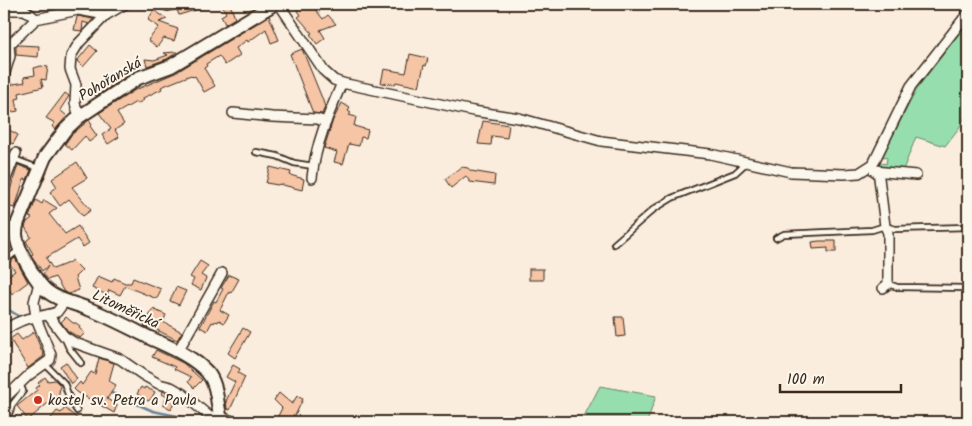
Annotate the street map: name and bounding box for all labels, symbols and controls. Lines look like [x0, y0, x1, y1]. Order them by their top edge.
street label: Pohořanská [74, 51, 148, 108]
street label: Litoměřická [88, 284, 165, 337]
scale bar [780, 361, 901, 393]
text: 100 m [787, 368, 825, 392]
place label: kostel sv. Petra a Pavla [48, 389, 197, 413]
marker: kostel sv. Petra a Pavla [32, 394, 44, 406]

